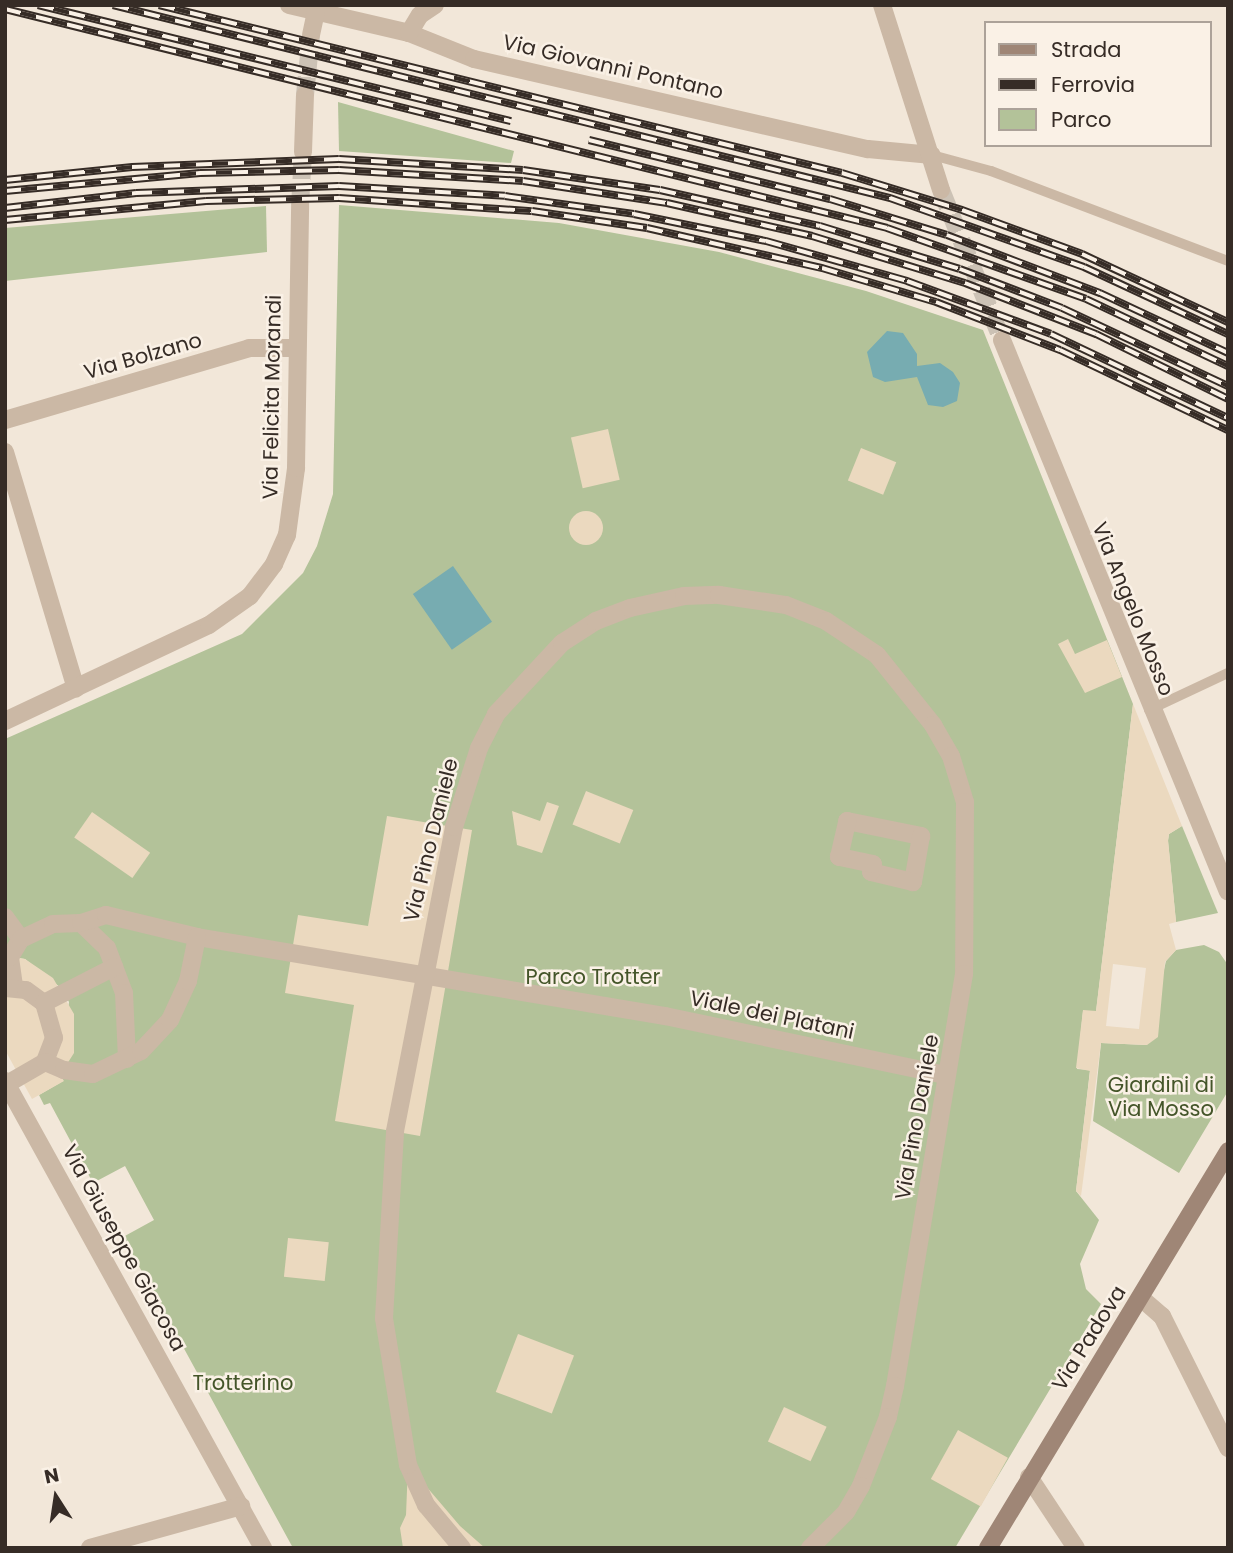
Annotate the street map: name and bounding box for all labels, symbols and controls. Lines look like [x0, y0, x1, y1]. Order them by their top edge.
legend [984, 21, 1212, 147]
street label: Via Giovanni Pontano [500, 29, 726, 105]
text: Strada [1051, 35, 1121, 64]
text: Ferrovia [1051, 70, 1135, 99]
text: Parco [1051, 105, 1111, 134]
street label: Via Felicita Morandi [258, 294, 286, 500]
street label: Via Bolzano [81, 327, 205, 385]
street label: Via Angelo Mosso [1087, 518, 1179, 700]
street label: Via Pino Daniele [398, 756, 464, 924]
park label: Parco Trotter [526, 964, 660, 990]
street label: Viale dei Platani [688, 985, 856, 1045]
street label: Via Pino Daniele [890, 1032, 944, 1202]
park label: Giardini di Via Mosso [1108, 1072, 1214, 1122]
street label: Via Giuseppe Giacosa [57, 1140, 191, 1356]
street label: Via Padova [1047, 1281, 1131, 1395]
park label: Trotterino [193, 1370, 293, 1396]
text: N [42, 1461, 61, 1491]
north arrow [21, 1462, 91, 1532]

